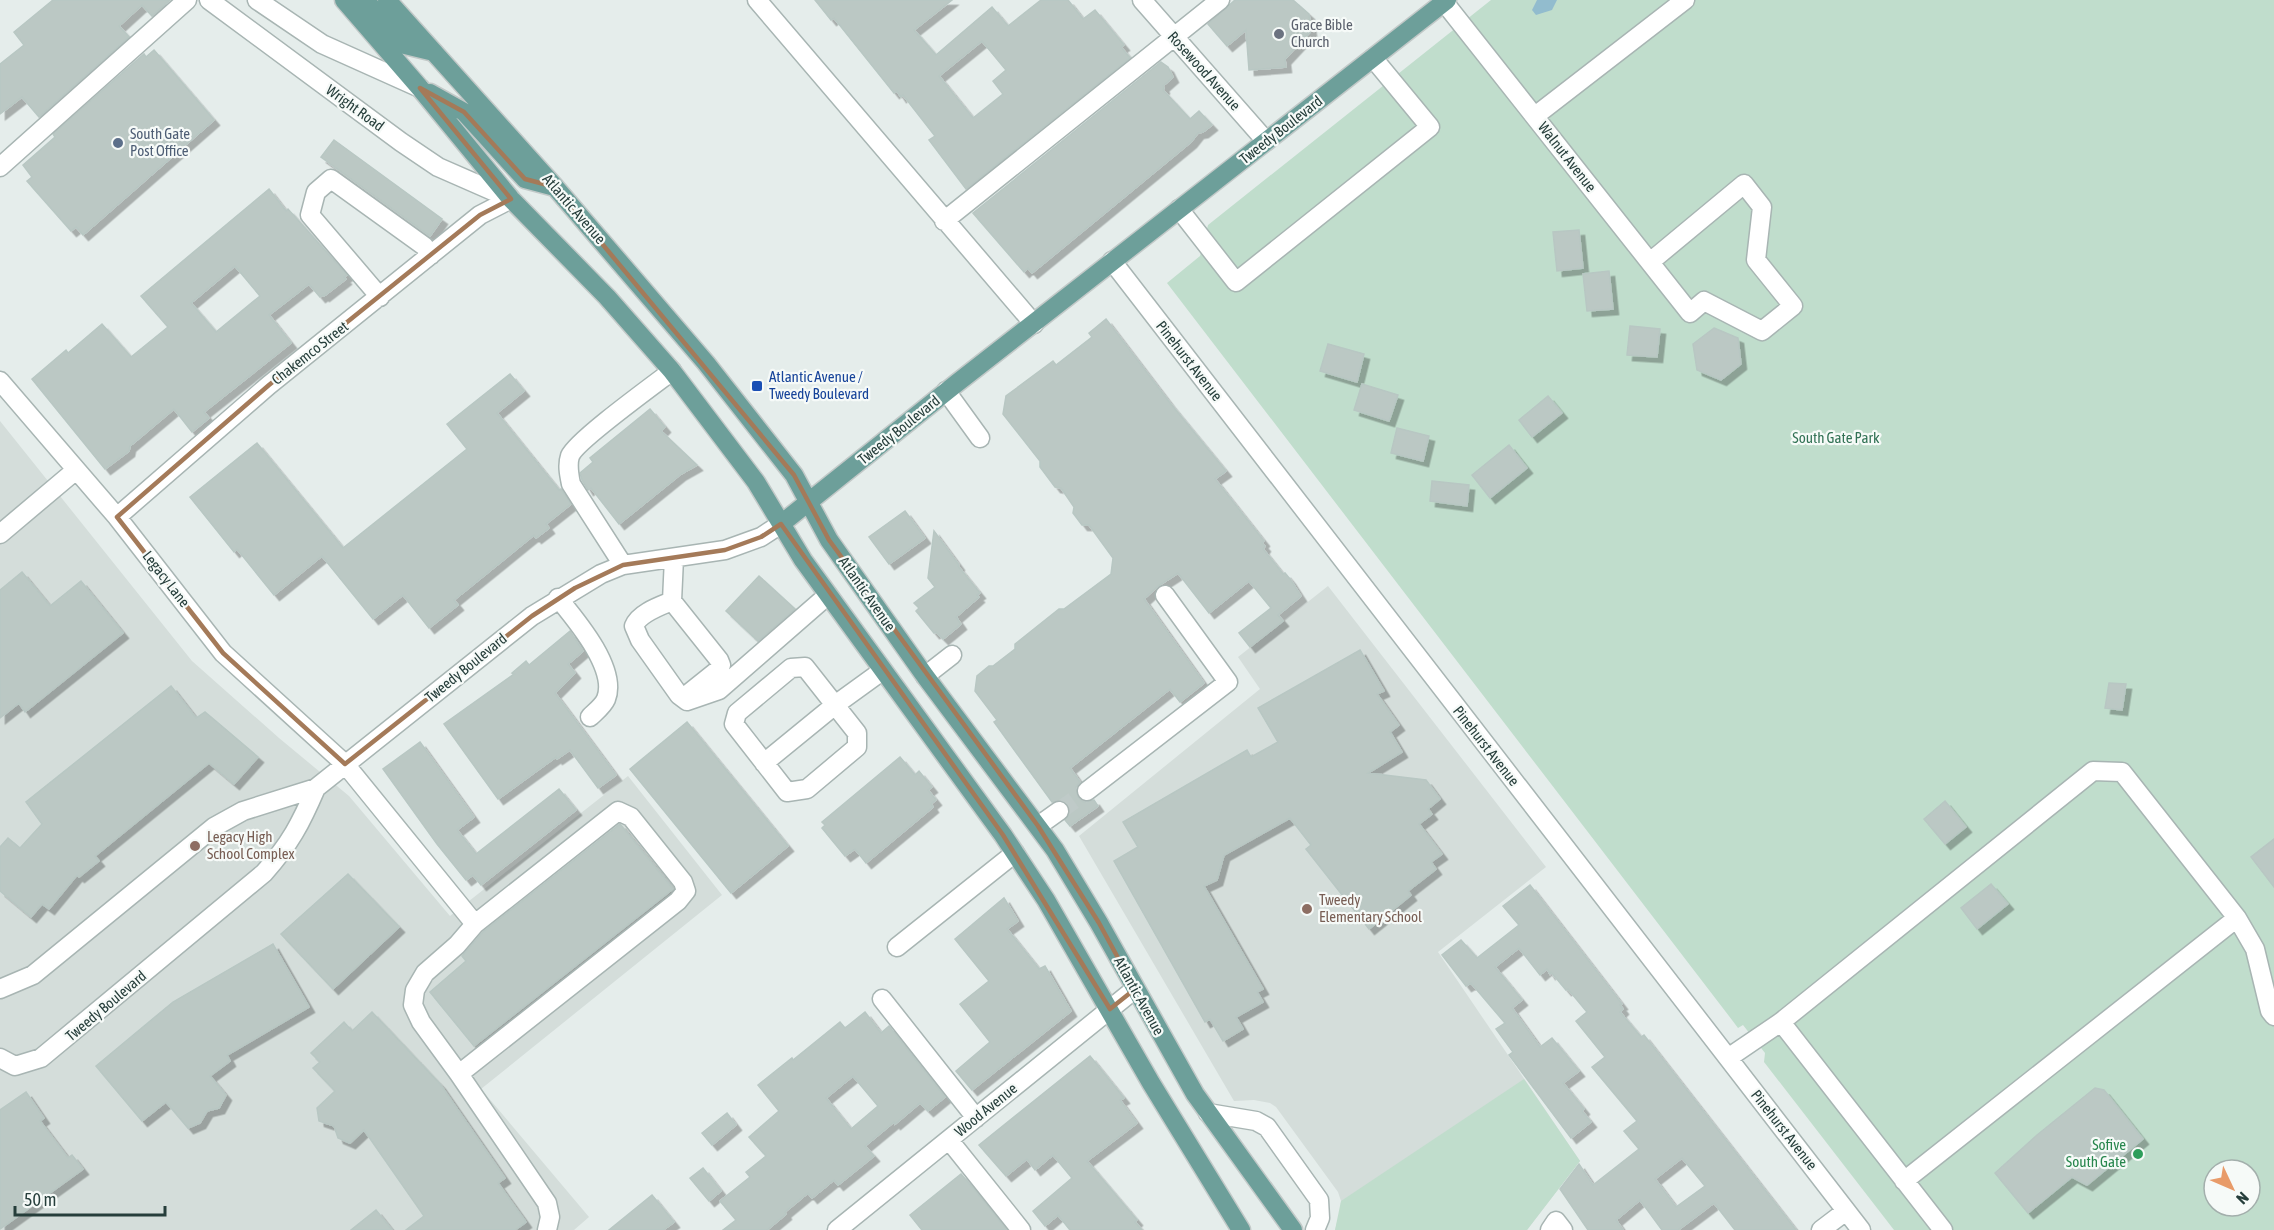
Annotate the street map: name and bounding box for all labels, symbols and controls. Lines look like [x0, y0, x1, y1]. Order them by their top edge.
place label: Grace Bible Church [1291, 16, 1353, 50]
marker: Grace Bible Church [1272, 27, 1286, 41]
street label: Rosewood Avenue [1165, 28, 1244, 114]
street label: Wright Road [323, 81, 388, 134]
street label: Tweedy Boulevard [1236, 92, 1325, 167]
street label: Walnut Avenue [1535, 118, 1600, 195]
place label: South Gate Post Office [130, 125, 190, 159]
marker: South Gate Post Office [111, 136, 125, 150]
street label: Atlantic Avenue [539, 170, 609, 247]
street label: Chakemco Street [268, 317, 351, 388]
street label: Pinehurst Avenue [1153, 317, 1226, 404]
place label: Atlantic Avenue / Tweedy Boulevard [769, 368, 869, 402]
marker: Atlantic Avenue / Tweedy Boulevard [750, 379, 764, 393]
street label: Tweedy Boulevard [854, 392, 943, 468]
park label: South Gate Park [1792, 429, 1880, 446]
street label: Legacy Lane [139, 547, 194, 610]
street label: Atlantic Avenue [836, 553, 899, 634]
street label: Tweedy Boulevard [421, 630, 510, 706]
street label: Pinehurst Avenue [1450, 702, 1523, 789]
place label: Legacy High School Complex [207, 828, 295, 862]
marker: Legacy High School Complex [188, 839, 202, 853]
place label: Tweedy Elementary School [1319, 891, 1422, 925]
marker: Tweedy Elementary School [1300, 902, 1314, 916]
street label: Atlantic Avenue [1111, 954, 1168, 1038]
street label: Tweedy Boulevard [62, 967, 149, 1044]
street label: Wood Avenue [951, 1079, 1020, 1140]
street label: Pinehurst Avenue [1748, 1086, 1821, 1173]
place label: Sofive South Gate [2066, 1136, 2126, 1170]
marker: Sofive South Gate [2131, 1147, 2145, 1161]
north arrow [2202, 1158, 2262, 1218]
scale bar [15, 1179, 165, 1217]
text: 50 m [24, 1189, 56, 1210]
text: N [2233, 1189, 2253, 1208]

